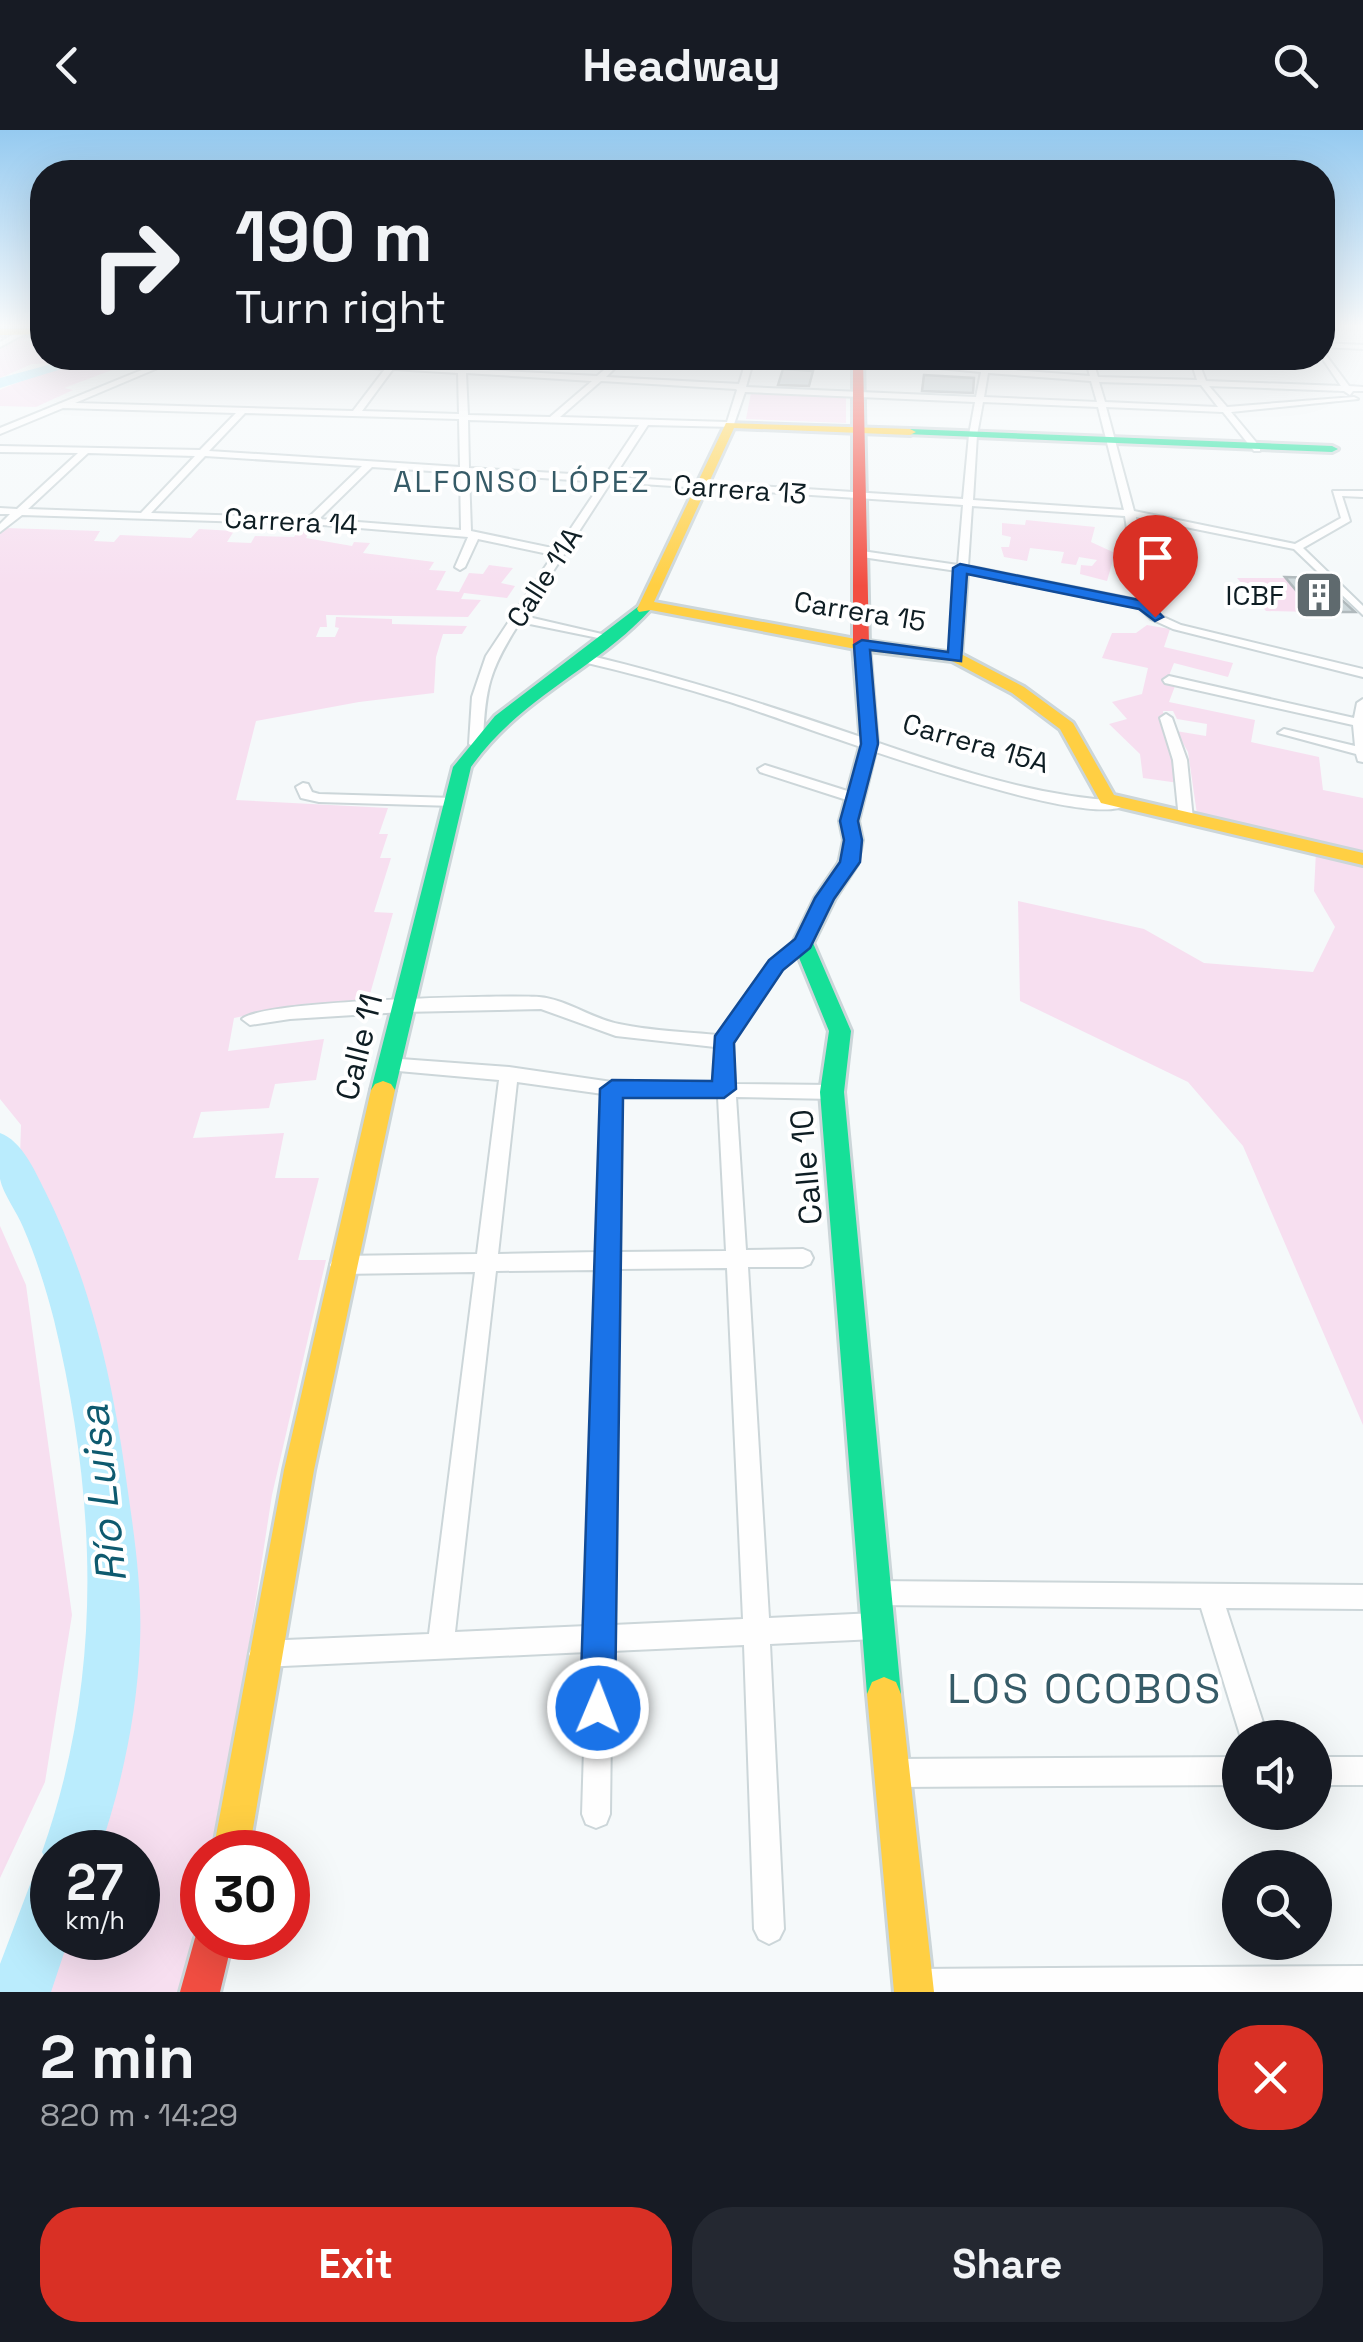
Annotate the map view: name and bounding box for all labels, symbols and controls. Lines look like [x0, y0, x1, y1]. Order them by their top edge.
text: Headway [582, 37, 781, 94]
icon: back [40, 38, 95, 93]
icon: search [1268, 38, 1323, 93]
text: 190 m [235, 192, 433, 281]
icon: right [70, 200, 200, 330]
text: Turn right [235, 279, 446, 336]
district label: ALFONSO LÓPEZ [393, 462, 651, 501]
street label: Carrera 13 [672, 466, 808, 512]
street label: Carrera 14 [223, 500, 359, 542]
pin [1113, 515, 1198, 618]
street label: Calle 11A [498, 520, 590, 634]
icon: arrive [1128, 530, 1183, 585]
building icon: ICBF [1293, 569, 1345, 621]
place label: ICBF [1226, 577, 1284, 613]
street label: Carrera 15 [791, 583, 929, 639]
street label: Carrera 15A [899, 705, 1053, 781]
street label: Calle 11 [326, 990, 392, 1104]
street label: Calle 10 [781, 1108, 831, 1226]
water label: Río Luisa [67, 1402, 138, 1585]
position arrow [546, 1656, 650, 1760]
district label: LOS OCOBOS [947, 1662, 1223, 1715]
map controls [1222, 1720, 1332, 1960]
button: sound [1222, 1720, 1332, 1830]
speed limit sign: 30 [180, 1830, 310, 1960]
button: search [1222, 1850, 1332, 1960]
text: 27 [67, 1851, 123, 1915]
text: km/h [65, 1904, 125, 1936]
text: 2 min [40, 2019, 195, 2096]
button: close [1218, 2025, 1323, 2130]
text: 820 m · 14:29 [40, 2095, 238, 2135]
button: Exit [40, 2207, 672, 2322]
button: Share [692, 2207, 1323, 2322]

